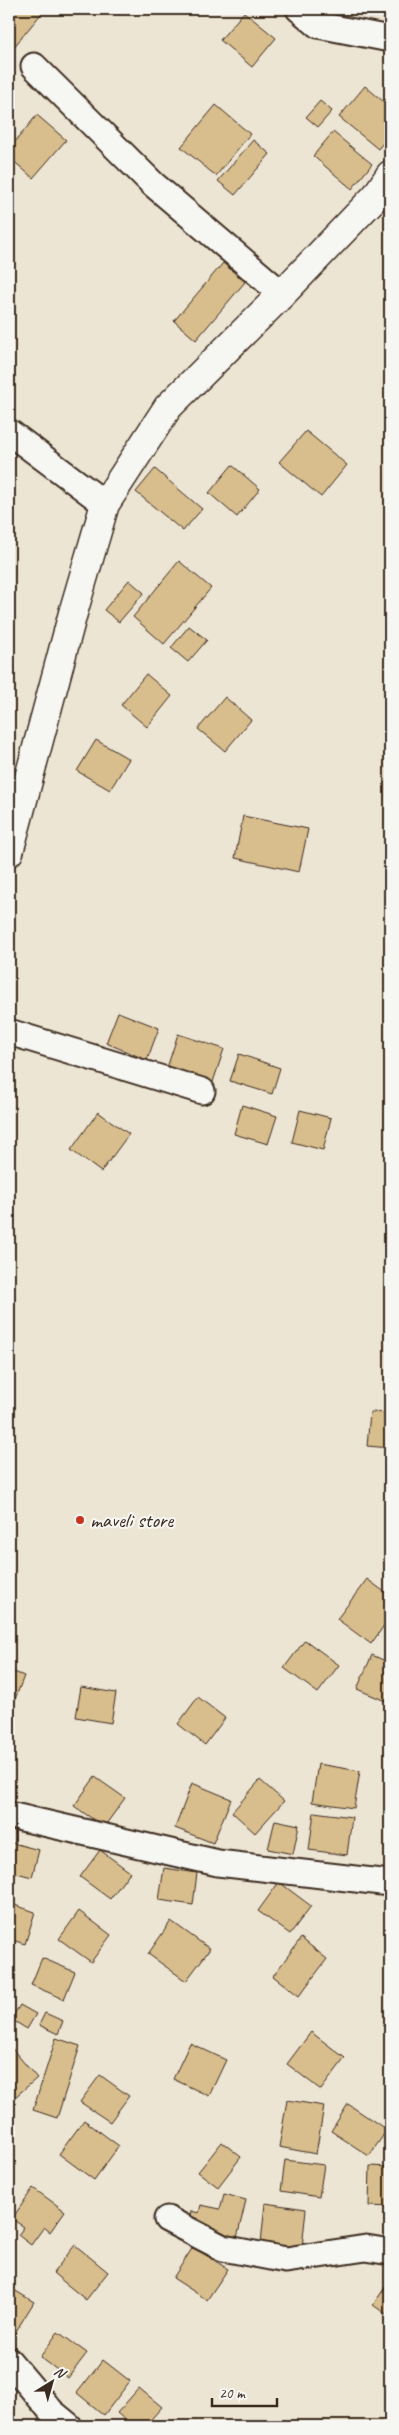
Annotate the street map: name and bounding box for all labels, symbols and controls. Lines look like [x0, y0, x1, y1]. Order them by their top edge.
place label: maveli store [90, 1507, 174, 1533]
marker: maveli store [74, 1514, 86, 1526]
north arrow [28, 2358, 78, 2408]
text: N [51, 2363, 70, 2383]
scale bar [212, 2375, 276, 2407]
text: 20 m [219, 2384, 246, 2403]

